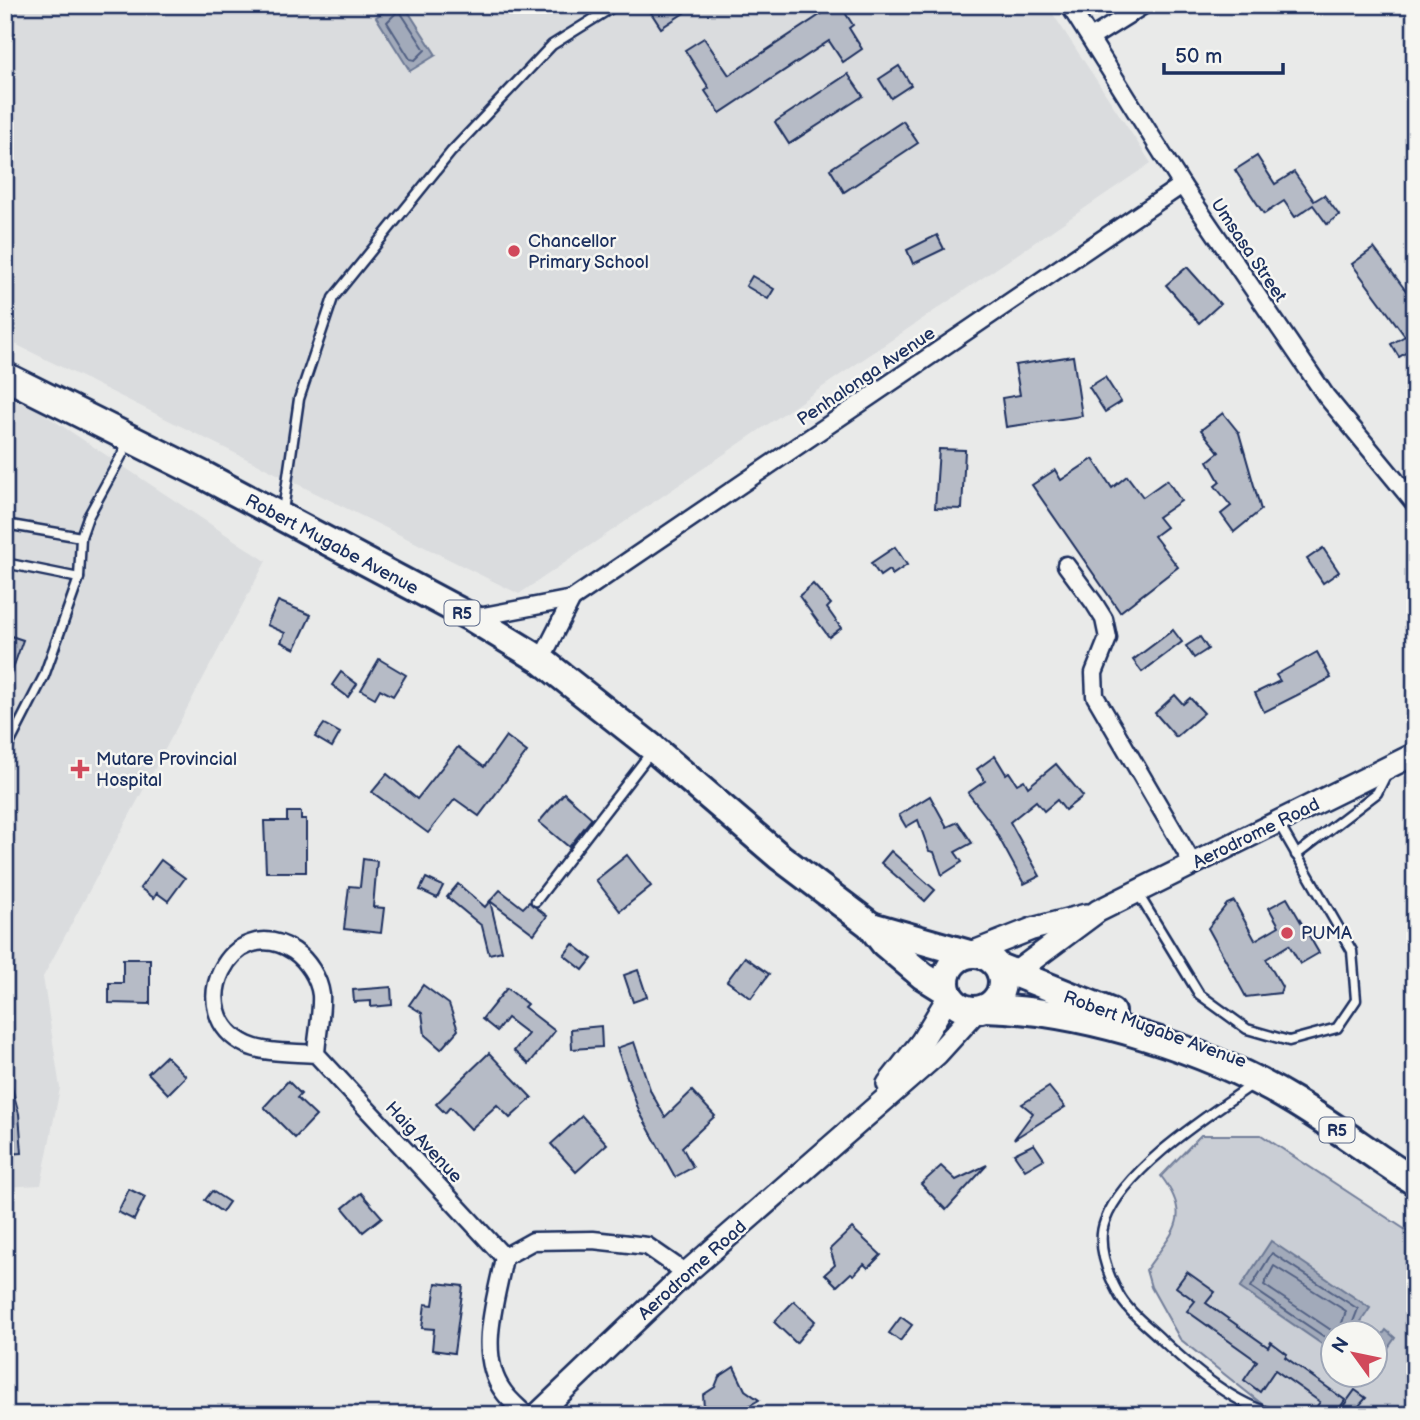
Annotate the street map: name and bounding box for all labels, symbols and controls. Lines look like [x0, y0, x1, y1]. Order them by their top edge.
scale bar [1164, 32, 1284, 76]
text: 50 m [1175, 44, 1222, 69]
street label: Umsasa Street [1206, 195, 1291, 306]
place label: Chancellor Primary School [528, 231, 649, 273]
marker: Chancellor Primary School [506, 243, 522, 259]
street label: Penhalonga Avenue [793, 322, 939, 430]
street label: Robert Mugabe Avenue [242, 490, 422, 599]
road number: R5 [444, 600, 480, 626]
place label: Mutare Provincial Hospital [96, 749, 237, 791]
marker: Mutare Provincial Hospital [70, 759, 90, 779]
street label: Aerodrome Road [1189, 794, 1323, 873]
place label: PUMA [1301, 923, 1352, 944]
marker: PUMA [1279, 925, 1295, 941]
street label: Robert Mugabe Avenue [1060, 987, 1249, 1072]
street label: Haig Avenue [381, 1097, 467, 1187]
road number: R5 [1320, 1118, 1354, 1142]
street label: Aerodrome Road [634, 1216, 751, 1324]
north arrow [1318, 1318, 1388, 1388]
text: N [1327, 1333, 1355, 1358]

